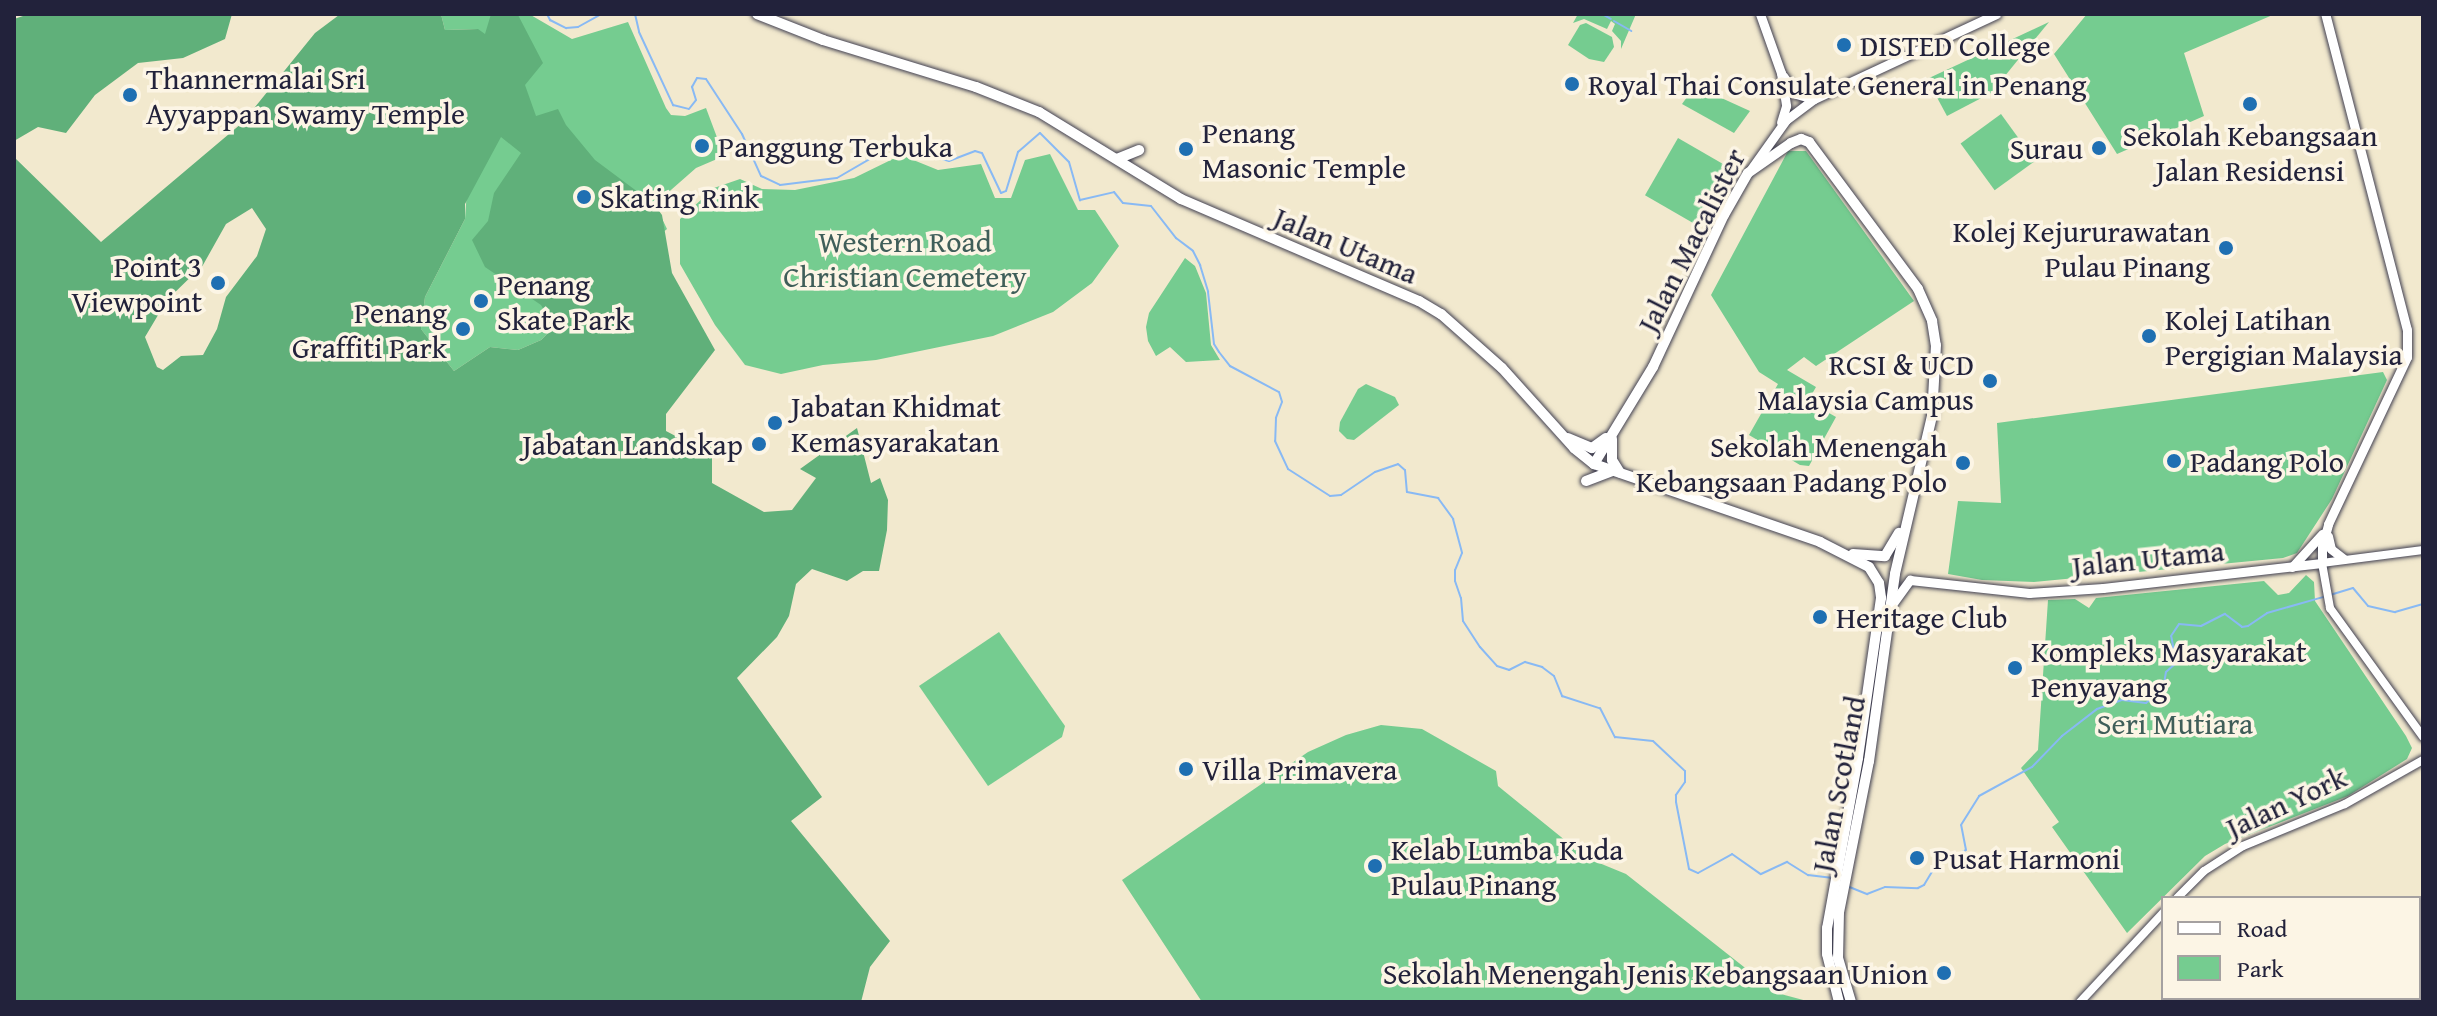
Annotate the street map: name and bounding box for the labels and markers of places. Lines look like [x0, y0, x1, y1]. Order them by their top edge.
place label: DISTED College [1860, 27, 2050, 63]
marker: DISTED College [1835, 36, 1853, 54]
place label: Thannermalai Sri Ayyappan Swamy Temple [146, 60, 465, 130]
place label: Royal Thai Consulate General in Penang [1588, 66, 2086, 102]
marker: Royal Thai Consulate General in Penang [1563, 75, 1581, 93]
marker: Thannermalai Sri Ayyappan Swamy Temple [121, 86, 139, 104]
marker: Sekolah Kebangsaan Jalan Residensi [2241, 95, 2259, 113]
place label: Penang Masonic Temple [1202, 114, 1406, 184]
place label: Sekolah Kebangsaan Jalan Residensi [2122, 117, 2378, 188]
place label: Panggung Terbuka [718, 128, 953, 164]
place label: Surau [2010, 130, 2083, 166]
marker: Panggung Terbuka [693, 137, 711, 155]
marker: Surau [2090, 139, 2108, 157]
marker: Penang Masonic Temple [1177, 140, 1195, 158]
place label: Skating Rink [600, 179, 759, 215]
marker: Skating Rink [575, 188, 593, 206]
place label: Kolej Kejururawatan Pulau Pinang [1953, 213, 2210, 284]
marker: Kolej Kejururawatan Pulau Pinang [2217, 239, 2235, 257]
place label: Point 3 Viewpoint [71, 248, 202, 318]
place label: Penang Skate Park [497, 266, 630, 336]
marker: Point 3 Viewpoint [209, 274, 227, 292]
marker: Penang Skate Park [472, 292, 490, 310]
place label: Penang Graffiti Park [292, 294, 447, 364]
place label: Kolej Latihan Pergigian Malaysia [2165, 301, 2403, 372]
marker: Penang Graffiti Park [454, 320, 472, 338]
marker: Kolej Latihan Pergigian Malaysia [2140, 327, 2158, 345]
place label: RCSI & UCD Malaysia Campus [1757, 346, 1974, 416]
marker: RCSI & UCD Malaysia Campus [1981, 372, 1999, 390]
place label: Jabatan Khidmat Kemasyarakatan [791, 388, 1001, 458]
marker: Jabatan Khidmat Kemasyarakatan [766, 414, 784, 432]
place label: Jabatan Landskap [522, 426, 743, 462]
place label: Sekolah Menengah Kebangsaan Padang Polo [1636, 428, 1947, 498]
marker: Jabatan Landskap [750, 435, 768, 453]
place label: Padang Polo [2190, 443, 2344, 479]
marker: Padang Polo [2165, 452, 2183, 470]
marker: Sekolah Menengah Kebangsaan Padang Polo [1954, 454, 1972, 472]
place label: Heritage Club [1836, 599, 2008, 635]
marker: Heritage Club [1811, 608, 1829, 626]
place label: Kompleks Masyarakat Penyayang [2031, 633, 2307, 704]
marker: Kompleks Masyarakat Penyayang [2006, 659, 2024, 677]
place label: Villa Primavera [1202, 751, 1397, 787]
marker: Villa Primavera [1177, 760, 1195, 778]
place label: Kelab Lumba Kuda Pulau Pinang [1391, 831, 1623, 902]
place label: Pusat Harmoni [1933, 840, 2120, 876]
marker: Pusat Harmoni [1908, 849, 1926, 867]
marker: Kelab Lumba Kuda Pulau Pinang [1366, 857, 1384, 875]
place label: Sekolah Menengah Jenis Kebangsaan Union [1383, 955, 1928, 991]
marker: Sekolah Menengah Jenis Kebangsaan Union [1935, 964, 1953, 982]

